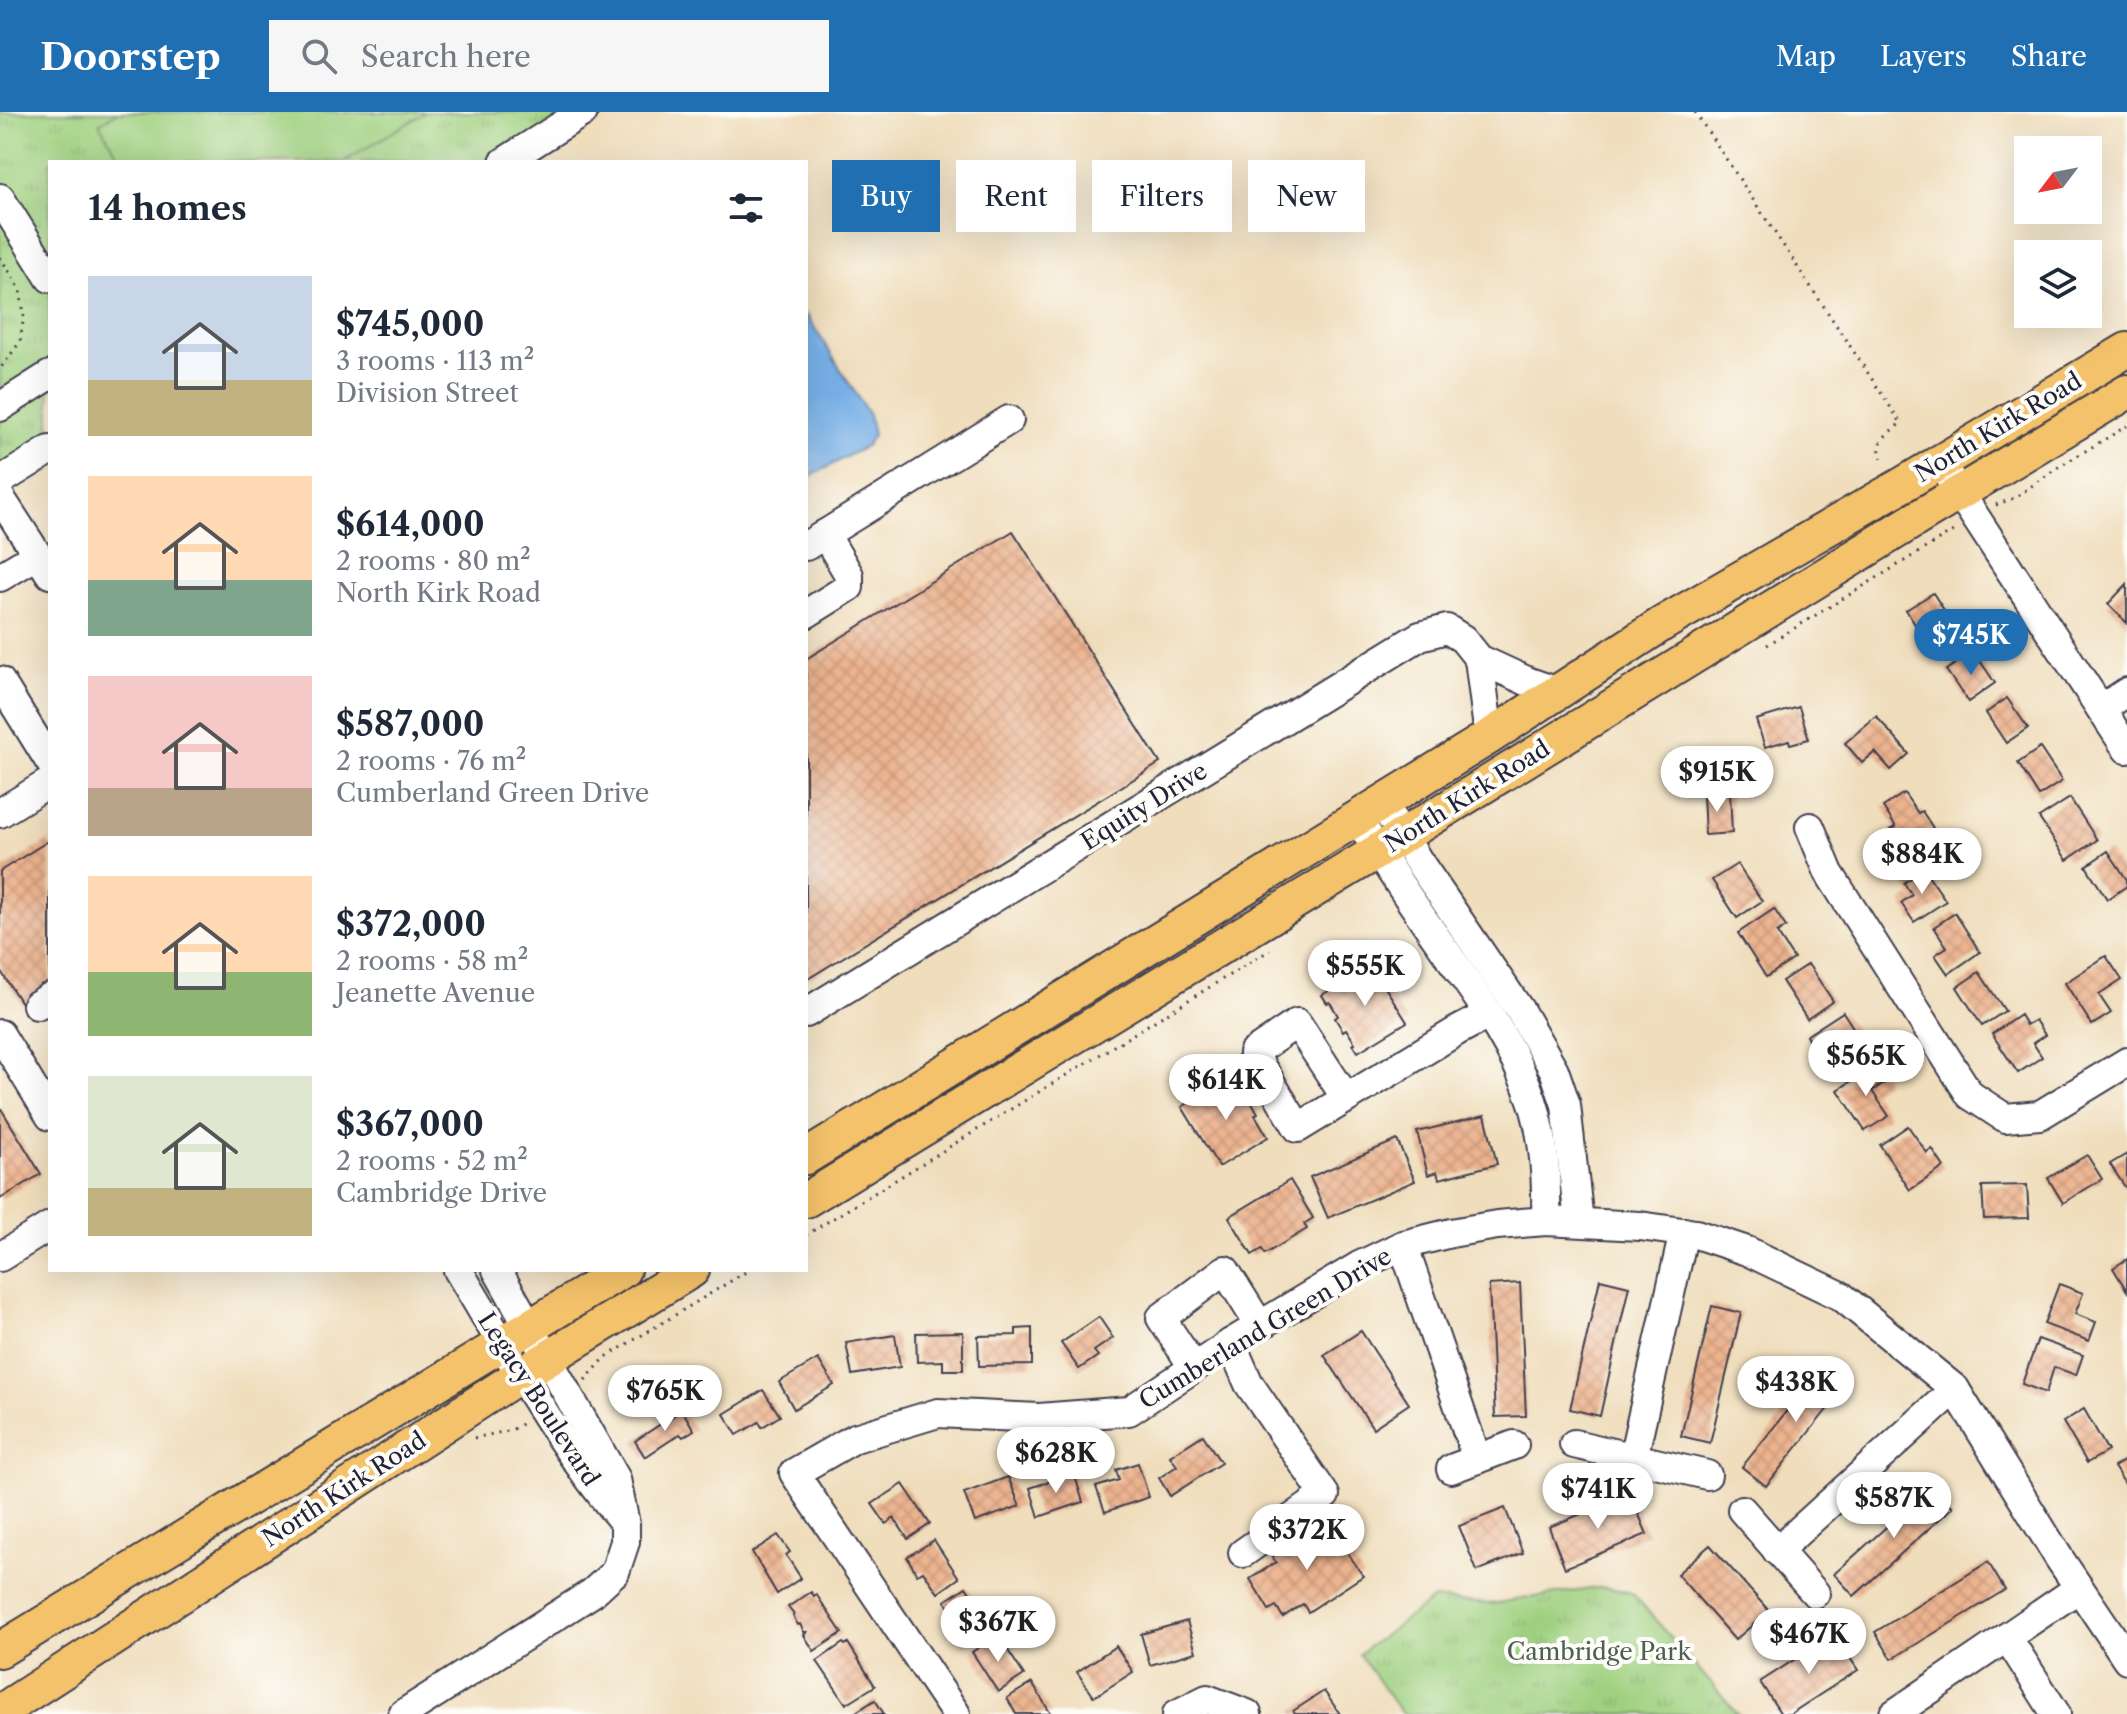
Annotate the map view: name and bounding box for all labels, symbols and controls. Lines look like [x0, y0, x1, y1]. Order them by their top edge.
search box [269, 20, 829, 92]
text: Doorstep [40, 33, 221, 80]
icon: search [297, 34, 341, 78]
text: Search here [361, 38, 531, 75]
text: Map [1776, 39, 1836, 73]
text: Layers [1880, 39, 1967, 73]
text: Share [2011, 39, 2087, 73]
north arrow [2014, 136, 2102, 224]
map controls [2014, 136, 2102, 328]
chip: Buy [832, 160, 940, 232]
chip: Rent [956, 160, 1076, 232]
chip: Filters [1092, 160, 1232, 232]
chip: New [1248, 160, 1365, 232]
icon: filters [724, 186, 768, 230]
text: 14 homes [88, 187, 247, 229]
button: layers [2014, 240, 2102, 328]
text: $745,000 [336, 303, 484, 345]
icon: home [152, 308, 248, 404]
text: 3 rooms · 113 m² [336, 345, 534, 377]
street label: North Kirk Road [1909, 366, 2087, 488]
text: Division Street [336, 377, 519, 409]
text: $614,000 [336, 503, 485, 545]
icon: home [152, 508, 248, 604]
text: 2 rooms · 80 m² [336, 545, 531, 577]
text: North Kirk Road [336, 577, 541, 609]
pin: $745K [1915, 609, 2027, 677]
text: $745K [1932, 619, 2010, 651]
text: $587,000 [336, 703, 484, 745]
icon: home [152, 708, 248, 804]
street label: North Kirk Road [1379, 733, 1555, 858]
text: 2 rooms · 76 m² [336, 745, 526, 777]
pin: $915K [1661, 746, 1773, 814]
street label: Equity Drive [1076, 756, 1212, 856]
text: $915K [1679, 756, 1755, 788]
text: Cumberland Green Drive [336, 777, 649, 809]
pin: $884K [1866, 828, 1978, 896]
text: $884K [1881, 838, 1963, 870]
text: $372,000 [336, 903, 486, 945]
icon: home [152, 908, 248, 1004]
pin: $555K [1309, 940, 1421, 1008]
text: 2 rooms · 58 m² [336, 945, 528, 977]
text: $555K [1326, 950, 1404, 982]
text: Jeanette Avenue [336, 977, 535, 1009]
pin: $565K [1810, 1030, 1922, 1098]
text: $565K [1826, 1040, 1906, 1072]
pin: $614K [1170, 1054, 1282, 1122]
text: $614K [1187, 1064, 1265, 1096]
text: $367,000 [336, 1103, 484, 1145]
icon: home [152, 1108, 248, 1204]
text: 2 rooms · 52 m² [336, 1145, 528, 1177]
text: Cambridge Drive [336, 1177, 547, 1209]
street label: Cumberland Green Drive [1134, 1241, 1396, 1415]
street label: Legacy Boulevard [472, 1307, 606, 1492]
pin: $438K [1740, 1356, 1852, 1424]
pin: $765K [609, 1365, 721, 1433]
text: $438K [1755, 1366, 1837, 1398]
text: $765K [626, 1375, 704, 1407]
street label: North Kirk Road [257, 1425, 432, 1553]
pin: $628K [1000, 1427, 1112, 1495]
text: $628K [1015, 1437, 1097, 1469]
pin: $741K [1542, 1463, 1654, 1531]
pin: $587K [1838, 1472, 1950, 1540]
text: $741K [1560, 1473, 1636, 1505]
text: $587K [1854, 1482, 1934, 1514]
pin: $372K [1251, 1504, 1363, 1572]
text: $372K [1268, 1514, 1346, 1546]
pin: $367K [942, 1596, 1054, 1664]
text: $367K [959, 1606, 1037, 1638]
pin: $467K [1753, 1608, 1865, 1676]
text: $467K [1769, 1618, 1849, 1650]
park label: Cambridge Park [1507, 1637, 1692, 1666]

